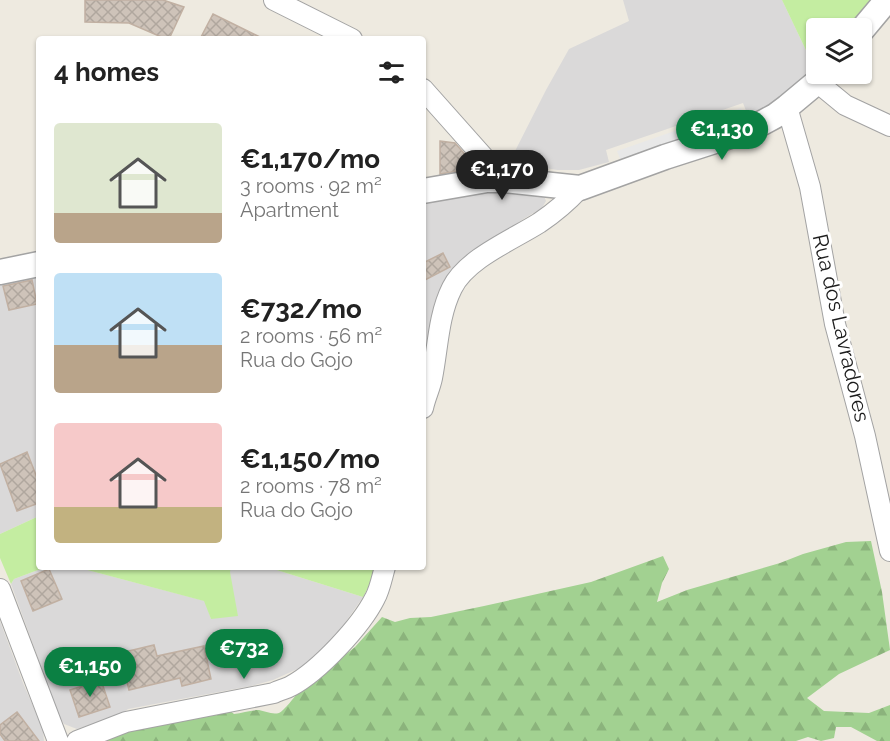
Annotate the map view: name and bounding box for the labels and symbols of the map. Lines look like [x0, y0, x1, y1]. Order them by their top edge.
pin: €1,130 [673, 110, 771, 161]
pin: €1,170 [453, 150, 551, 201]
street label: Rua dos Lavradores [808, 231, 875, 424]
pin: €732 [208, 629, 280, 680]
pin: €1,150 [41, 647, 139, 698]

